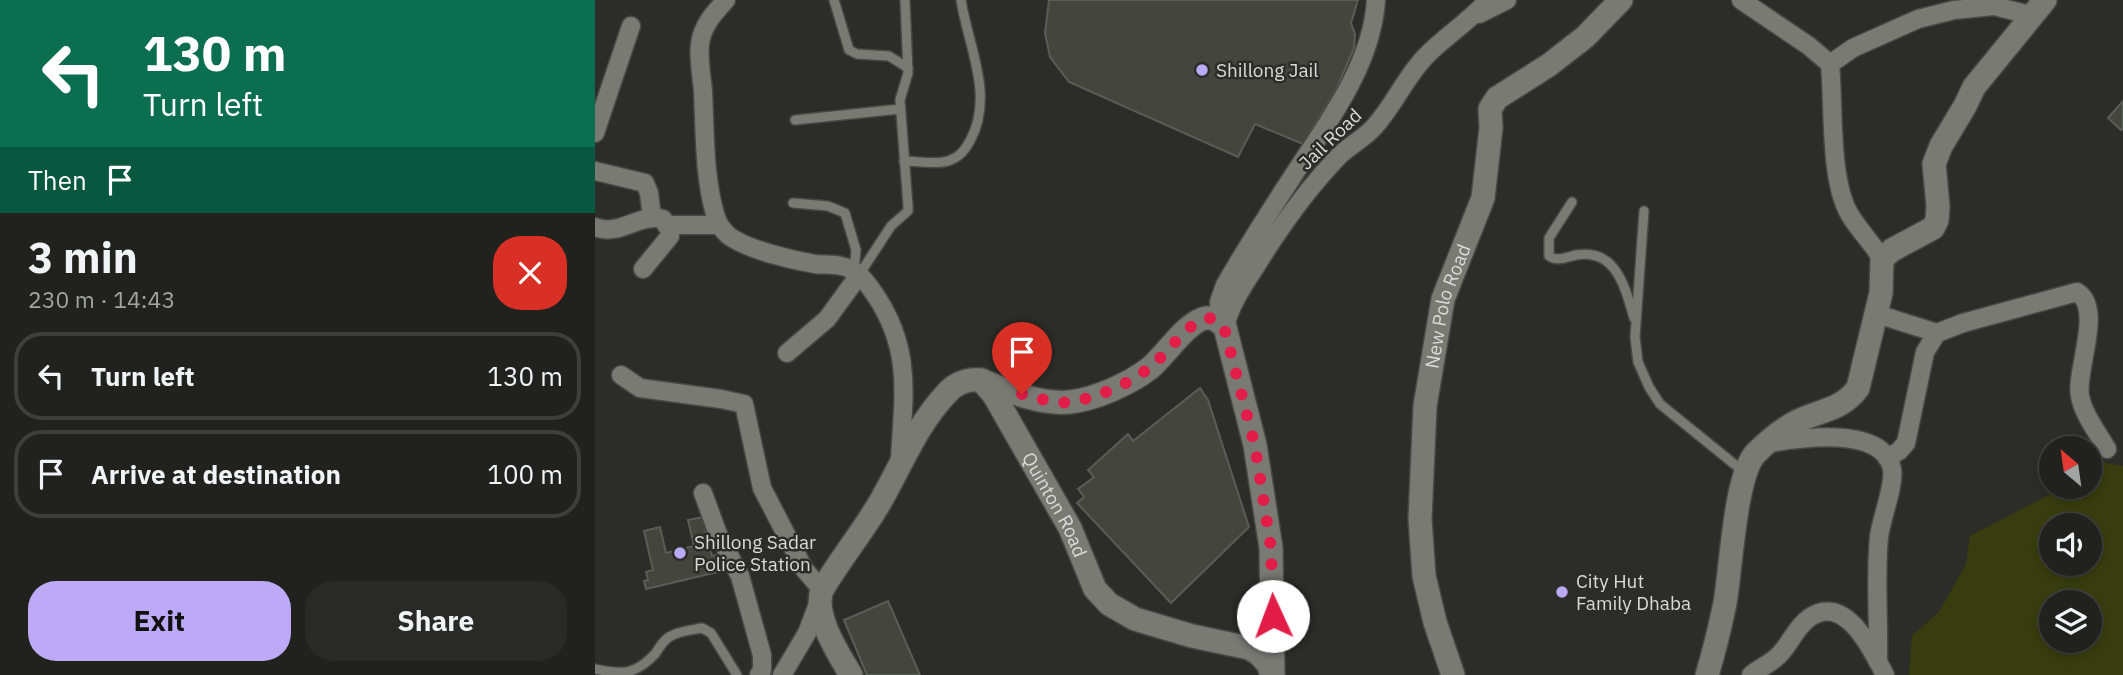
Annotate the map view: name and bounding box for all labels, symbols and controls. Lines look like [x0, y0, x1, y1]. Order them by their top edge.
text: 130 m [143, 21, 287, 84]
icon: left [28, 28, 119, 119]
place label: Shillong Jail [1216, 58, 1319, 82]
marker: Shillong Jail [1194, 62, 1210, 78]
text: Turn left [143, 83, 263, 125]
street label: Jail Road [1294, 103, 1366, 175]
icon: arrive [101, 161, 139, 199]
text: Then [28, 163, 87, 197]
text: 3 min [28, 230, 138, 285]
button: close [493, 236, 567, 310]
street label: New Polo Road [1419, 240, 1476, 370]
text: 230 m · 14:43 [28, 284, 175, 314]
pin [992, 322, 1052, 394]
icon: arrive [1003, 333, 1041, 371]
icon: left [32, 357, 70, 395]
text: Turn left [91, 359, 194, 393]
text: 130 m [487, 359, 563, 393]
north arrow [2039, 436, 2102, 499]
map controls [2039, 436, 2102, 653]
street label: Quinton Road [1017, 448, 1093, 561]
icon: arrive [32, 455, 70, 493]
text: Arrive at destination [91, 457, 341, 491]
text: 100 m [487, 457, 563, 491]
button: sound [2039, 513, 2102, 576]
place label: Shillong Sadar Police Station [694, 530, 816, 576]
marker: Shillong Sadar Police Station [672, 545, 688, 561]
place label: City Hut Family Dhaba [1576, 569, 1691, 615]
position arrow [1236, 579, 1310, 653]
button: Exit [28, 581, 291, 661]
button: Share [305, 581, 567, 661]
marker: City Hut Family Dhaba [1554, 584, 1570, 600]
button: layers [2039, 590, 2102, 653]

